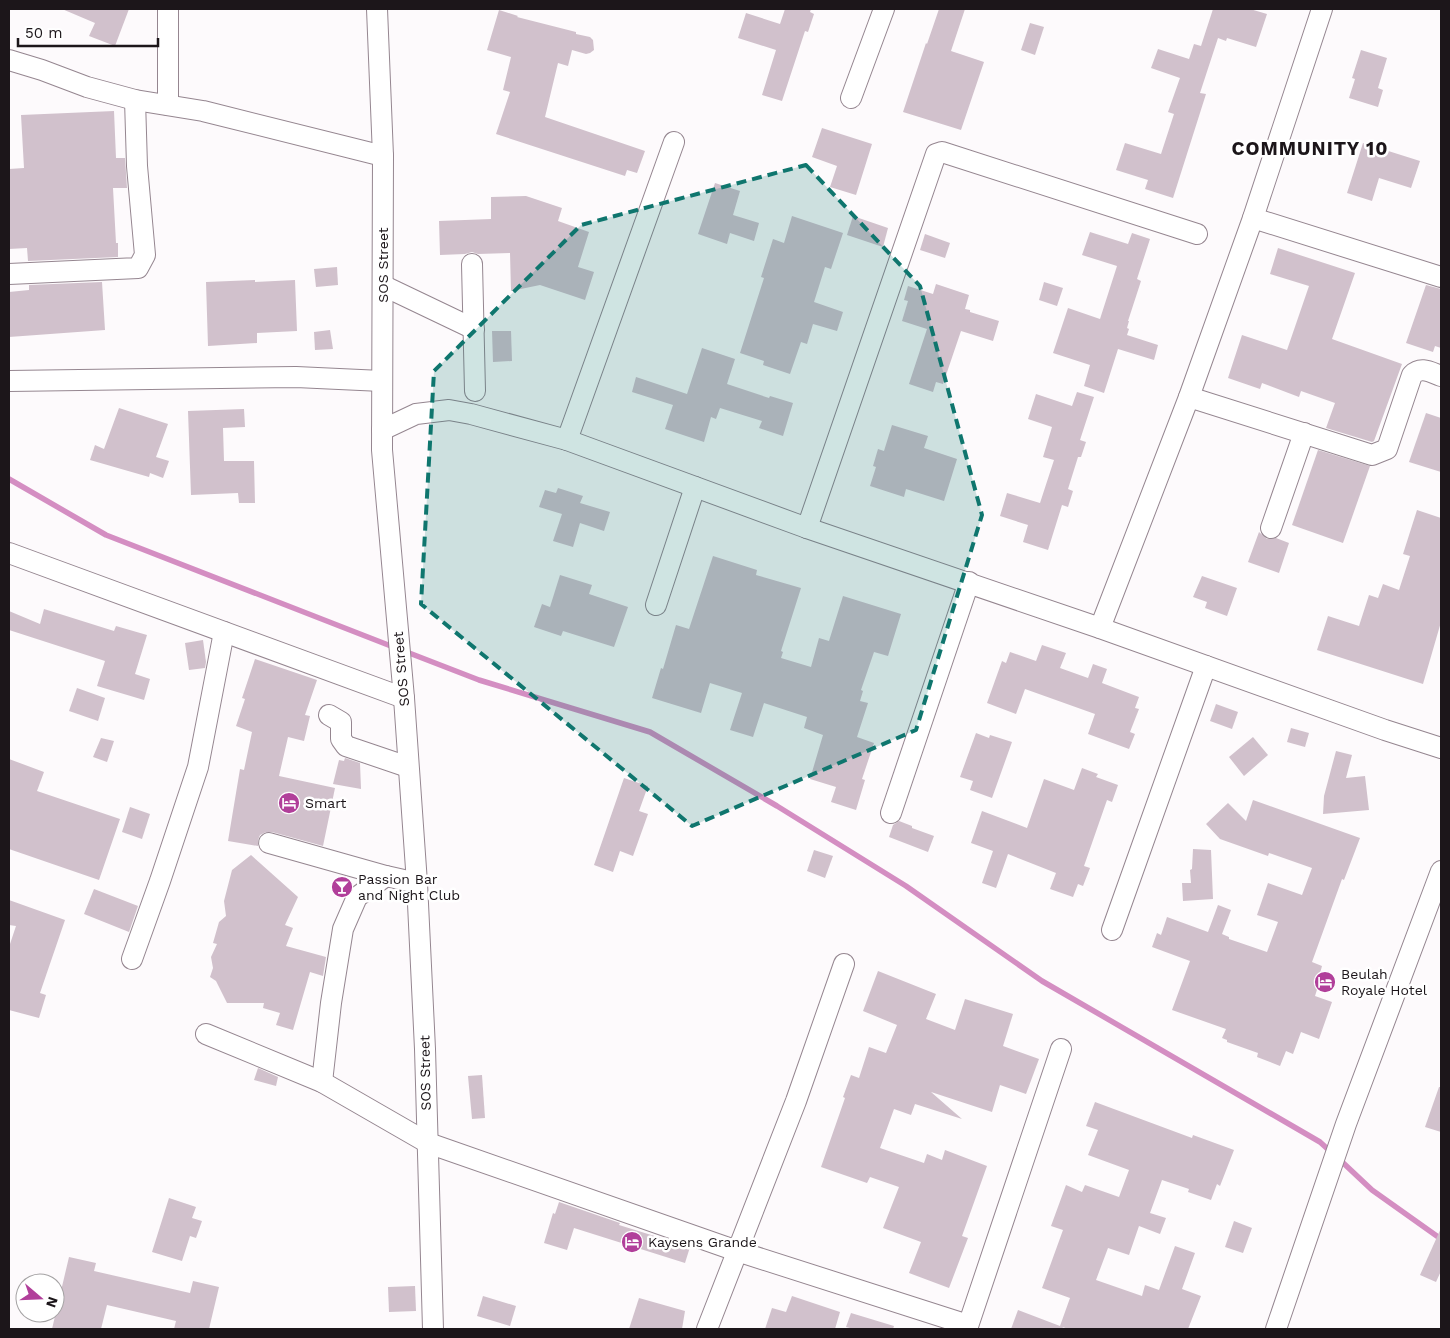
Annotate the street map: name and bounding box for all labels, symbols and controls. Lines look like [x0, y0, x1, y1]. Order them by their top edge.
scale bar [18, 15, 158, 47]
text: 50 m [25, 24, 62, 42]
district label: COMMUNITY 10 [1232, 137, 1388, 160]
street label: SOS Street [375, 227, 391, 303]
street label: SOS Street [390, 631, 412, 707]
hotel icon: Smart [277, 791, 301, 815]
place label: Smart [305, 795, 346, 811]
place label: Passion Bar and Night Club [358, 871, 460, 903]
bar icon: Passion Bar and Night Club [330, 875, 354, 899]
place label: Beulah Royale Hotel [1341, 966, 1428, 998]
hotel icon: Beulah Royale Hotel [1313, 970, 1337, 994]
street label: SOS Street [416, 1035, 434, 1111]
hotel icon: Kaysens Grande [620, 1230, 644, 1254]
place label: Kaysens Grande [648, 1234, 757, 1250]
north arrow [15, 1273, 65, 1323]
text: N [43, 1295, 62, 1310]

